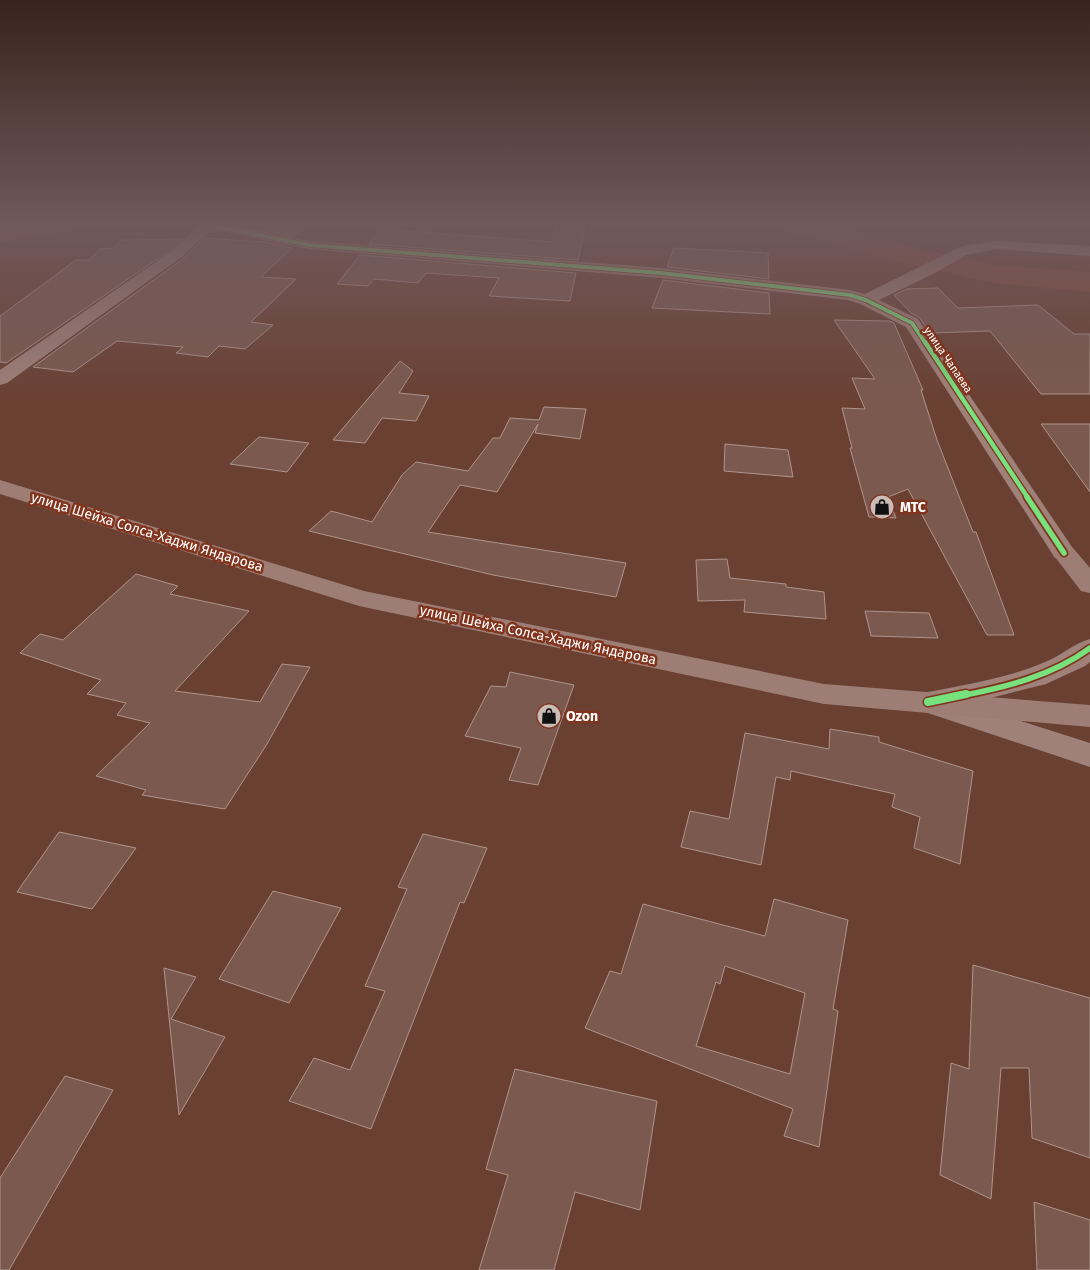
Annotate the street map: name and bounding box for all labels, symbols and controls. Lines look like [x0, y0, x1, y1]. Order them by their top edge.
street label: улица Чапаева [921, 325, 975, 395]
street label: улица Шейха Солса-Хаджи Яндарова [29, 489, 265, 575]
shop icon: МТС [869, 494, 895, 520]
place label: МТС [900, 499, 926, 516]
street label: улица Шейха Солса-Хаджи Яндарова [418, 602, 658, 668]
shop icon: Ozon [536, 703, 562, 729]
place label: Ozon [566, 708, 598, 725]

